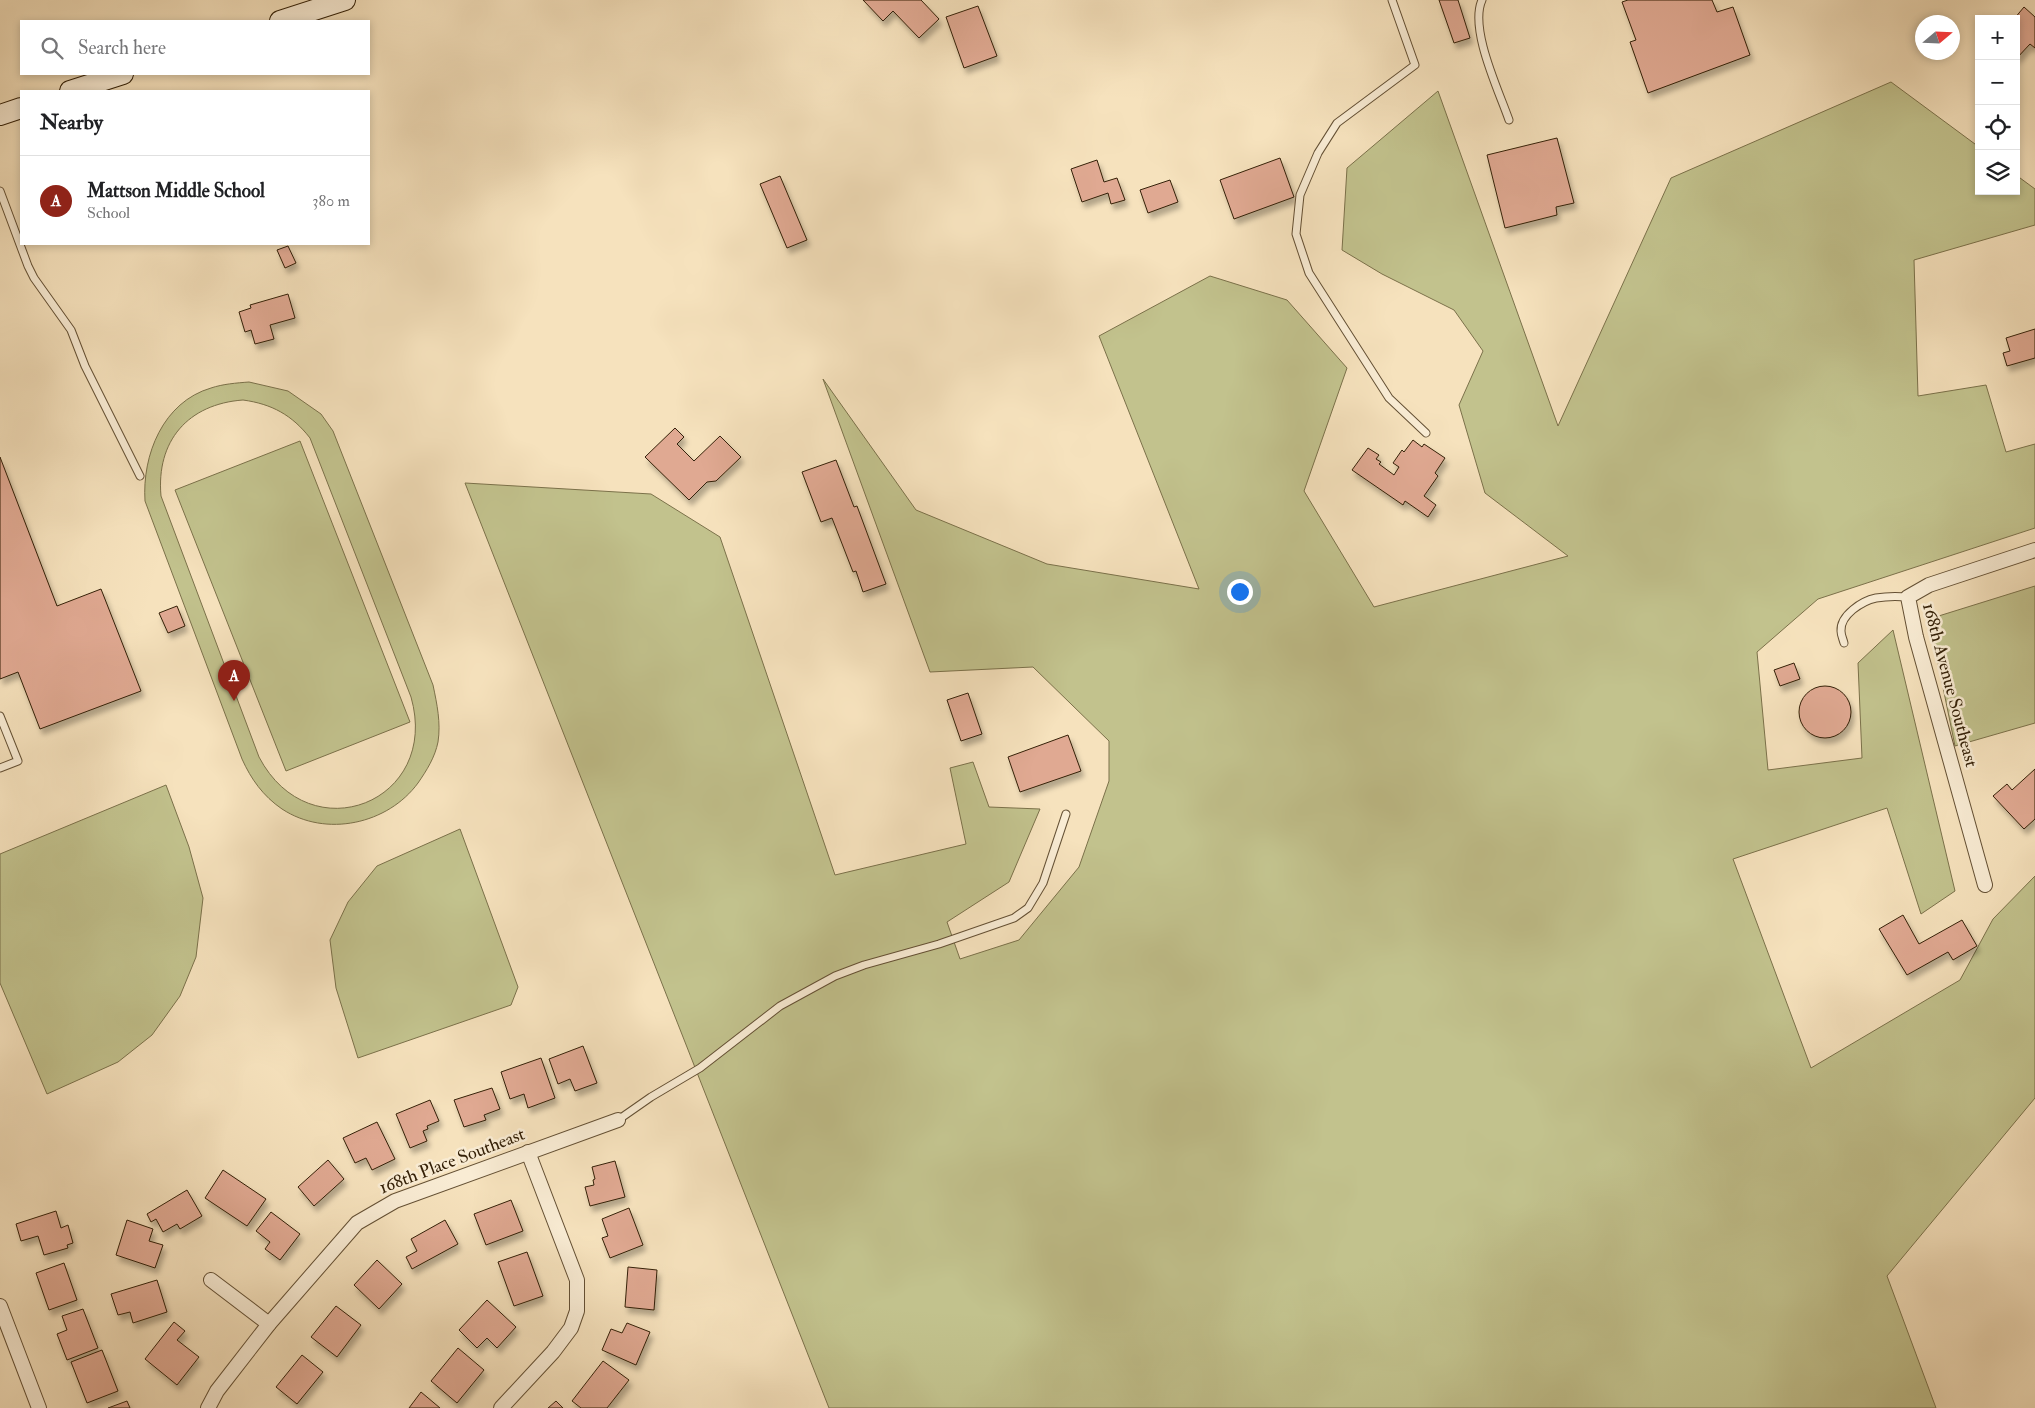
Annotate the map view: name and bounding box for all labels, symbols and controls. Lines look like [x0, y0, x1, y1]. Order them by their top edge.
north arrow [1915, 15, 1960, 60]
map controls [1975, 15, 2020, 195]
button: + [1975, 15, 2020, 60]
search box [20, 20, 370, 75]
icon: search [38, 34, 66, 62]
text: Search here [78, 36, 166, 60]
button: − [1975, 60, 2020, 105]
button: locate [1975, 105, 2020, 150]
text: Nearby [40, 109, 103, 136]
button: layers [1975, 150, 2020, 195]
text: Mattson Middle School [87, 179, 265, 203]
text: A [51, 191, 61, 211]
text: 380 m [312, 191, 350, 211]
text: School [87, 203, 130, 223]
your location [1227, 579, 1253, 605]
street label: 168th Avenue Southeast [1917, 600, 1983, 770]
pin: A [218, 660, 250, 701]
street label: 168th Place Southeast [376, 1123, 528, 1199]

